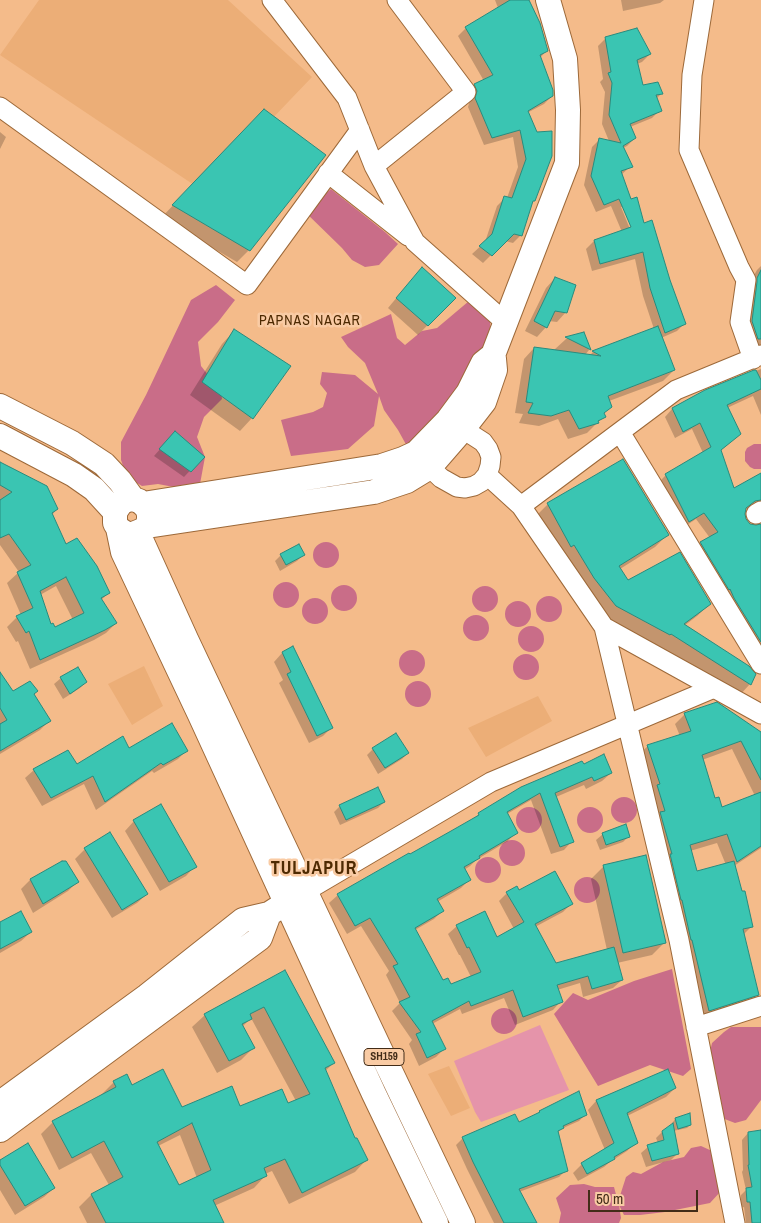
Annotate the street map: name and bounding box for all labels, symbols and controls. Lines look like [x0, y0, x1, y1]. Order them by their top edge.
district label: PAPNAS NAGAR [258, 313, 362, 329]
district label: TULJAPUR [270, 858, 358, 880]
road number: SH159 [364, 1048, 404, 1066]
scale bar [591, 1180, 701, 1212]
text: 50 m [596, 1188, 623, 1209]

